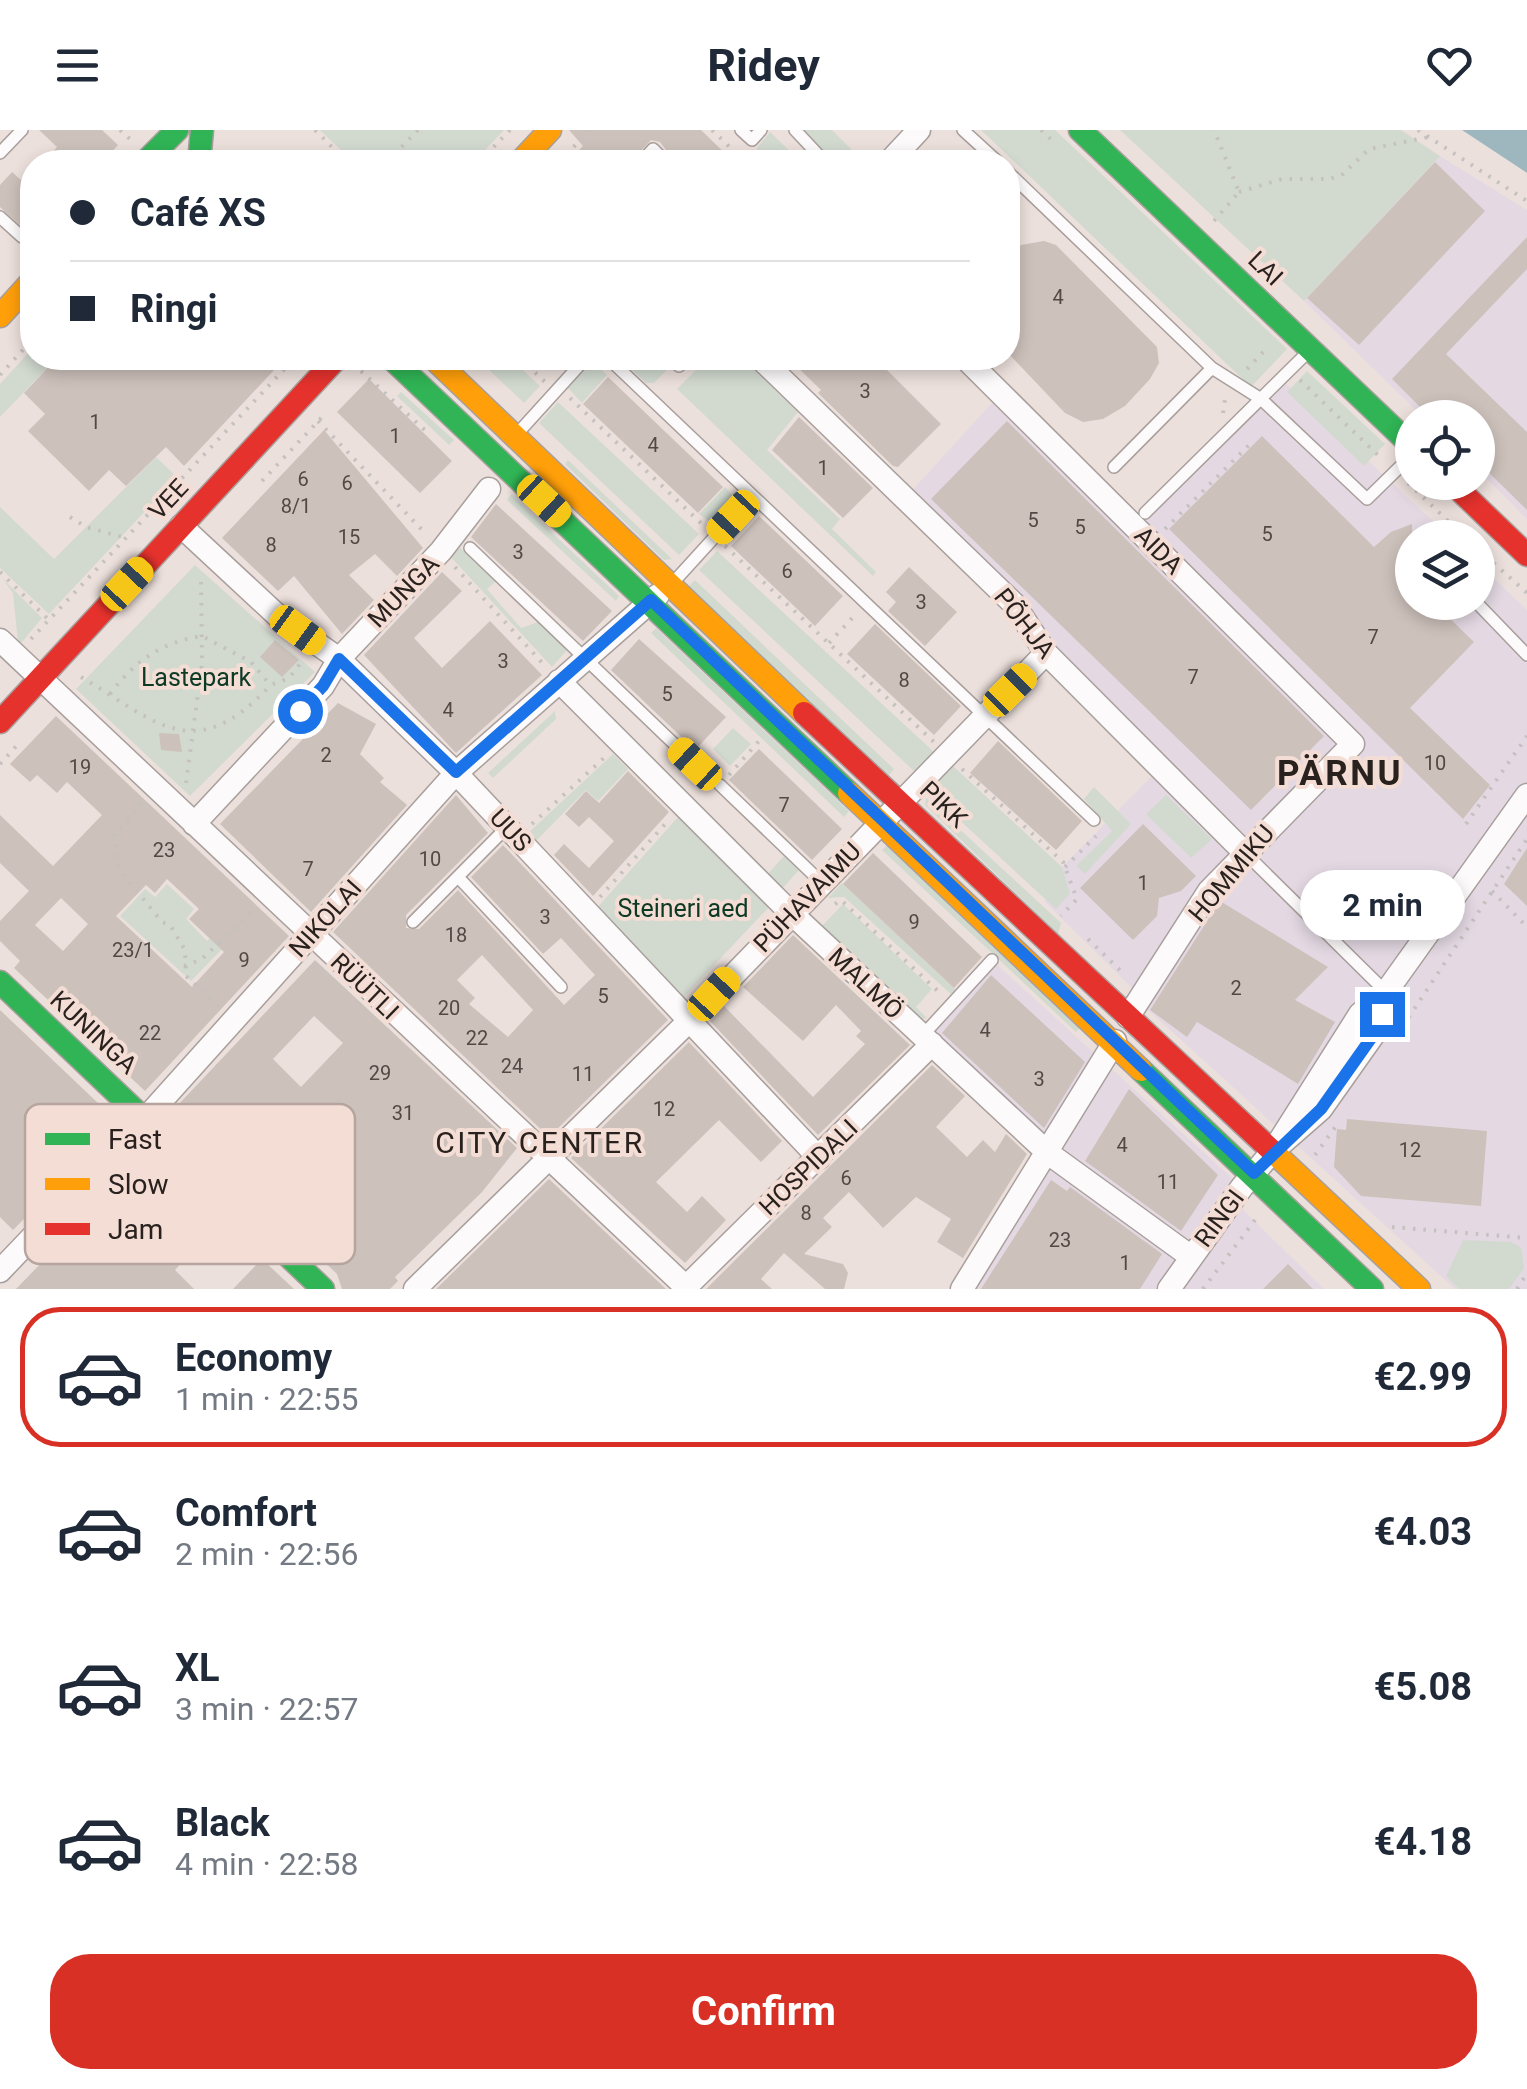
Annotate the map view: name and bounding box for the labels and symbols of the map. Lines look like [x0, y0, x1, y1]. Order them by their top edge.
street label: LAI [1242, 245, 1289, 292]
house number: 4 [1052, 285, 1064, 309]
house number: 3 [859, 379, 871, 403]
house number: 1 [89, 410, 101, 434]
house number: 1 [389, 424, 401, 448]
house number: 4 [647, 433, 659, 457]
house number: 1 [817, 456, 829, 480]
house number: 6 [297, 467, 309, 491]
car [512, 470, 576, 532]
house number: 6 [341, 471, 353, 495]
street label: VEE [143, 473, 194, 525]
car [702, 485, 764, 549]
house number: 8/1 [281, 494, 311, 518]
house number: 5 [1027, 508, 1039, 532]
house number: 5 [1074, 515, 1086, 539]
street label: AIDA [1129, 520, 1189, 580]
house number: 5 [1261, 522, 1273, 546]
house number: 15 [338, 525, 360, 549]
house number: 8 [265, 533, 277, 557]
house number: 3 [512, 540, 524, 564]
street label: MUNGA [362, 549, 445, 634]
car [96, 552, 158, 616]
house number: 6 [781, 559, 793, 583]
street label: PÕHJA [988, 582, 1062, 664]
house number: 3 [915, 590, 927, 614]
car [265, 600, 331, 660]
house number: 7 [1367, 625, 1379, 649]
house number: 3 [497, 649, 509, 673]
car [978, 658, 1042, 722]
park label: Lastepark [141, 663, 251, 692]
house number: 7 [1187, 665, 1199, 689]
house number: 8 [898, 668, 910, 692]
house number: 5 [661, 682, 673, 706]
route start [278, 689, 323, 734]
house number: 4 [442, 698, 454, 722]
car [663, 733, 727, 795]
house number: 2 [320, 743, 332, 767]
house number: 10 [1424, 751, 1446, 775]
district label: PÄRNU [1277, 753, 1403, 794]
house number: 19 [69, 755, 91, 779]
street label: PIKK [914, 775, 973, 834]
house number: 7 [778, 793, 790, 817]
street label: UUS [484, 803, 537, 858]
street label: HOMMIKU [1183, 819, 1280, 928]
street label: PÜHAVAIMU [748, 836, 867, 958]
house number: 23 [153, 838, 175, 862]
house number: 10 [419, 847, 441, 871]
house number: 7 [302, 857, 314, 881]
callout: 2 min [1300, 869, 1464, 939]
house number: 1 [1137, 871, 1149, 895]
street label: NIKOLAI [283, 874, 368, 963]
park label: Steineri aed [617, 894, 749, 923]
house number: 3 [539, 905, 551, 929]
house number: 9 [908, 910, 920, 934]
house number: 18 [445, 923, 467, 947]
house number: 23/1 [112, 938, 154, 962]
street label: MALMÖ [823, 942, 909, 1025]
street label: RÜÜTLI [325, 947, 405, 1026]
house number: 9 [238, 948, 250, 972]
car [683, 962, 745, 1026]
house number: 2 [1230, 976, 1242, 1000]
house number: 5 [597, 984, 609, 1008]
street label: KUNINGA [44, 985, 143, 1080]
route end [1360, 992, 1405, 1037]
house number: 20 [438, 996, 460, 1020]
house number: 4 [979, 1018, 991, 1042]
house number: 22 [139, 1021, 161, 1045]
house number: 22 [466, 1026, 488, 1050]
house number: 24 [501, 1054, 523, 1078]
house number: 29 [369, 1061, 391, 1085]
house number: 11 [572, 1062, 594, 1086]
house number: 3 [1033, 1067, 1045, 1091]
house number: 12 [653, 1097, 675, 1121]
house number: 31 [392, 1101, 414, 1125]
legend [25, 1104, 355, 1264]
street label: HOSPIDALI [753, 1113, 863, 1221]
text: Fast [108, 1123, 162, 1156]
district label: CITY CENTER [435, 1125, 645, 1160]
house number: 4 [1116, 1133, 1128, 1157]
house number: 12 [1399, 1138, 1421, 1162]
house number: 6 [840, 1166, 852, 1190]
text: Slow [108, 1168, 168, 1201]
house number: 11 [1157, 1170, 1179, 1194]
street label: RINGI [1189, 1184, 1250, 1253]
house number: 8 [800, 1201, 812, 1225]
text: Jam [108, 1213, 163, 1246]
house number: 23 [1049, 1228, 1071, 1252]
house number: 1 [1119, 1251, 1131, 1275]

